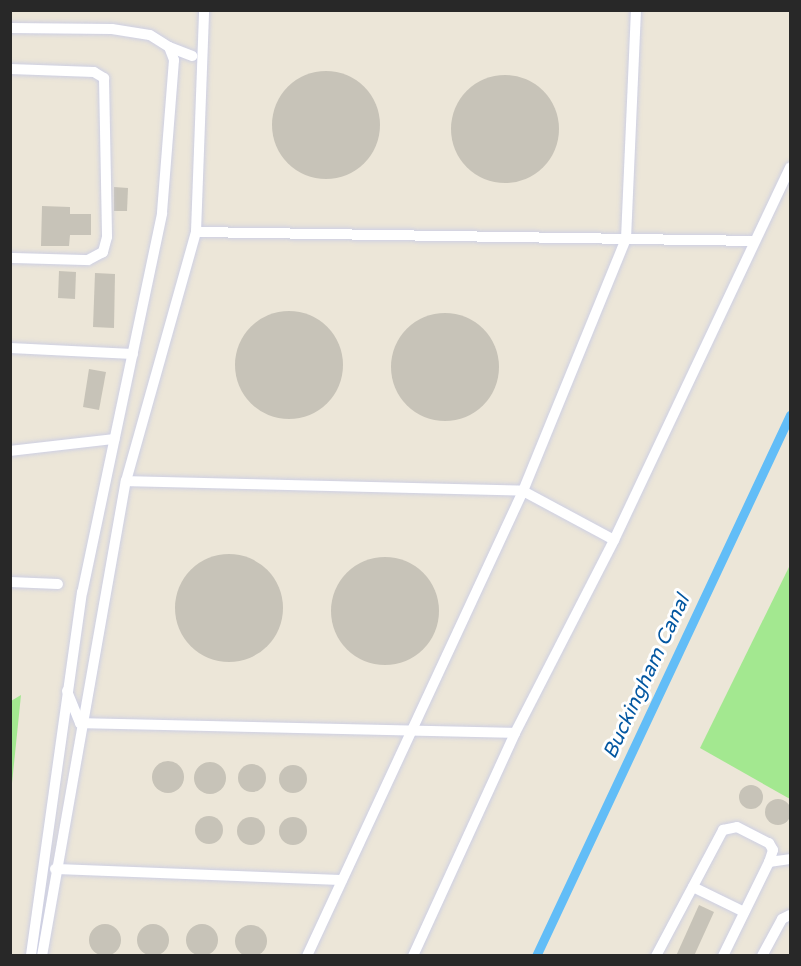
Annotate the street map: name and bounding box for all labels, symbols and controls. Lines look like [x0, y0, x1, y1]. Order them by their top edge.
water label: Buckingham Canal [599, 591, 695, 763]

